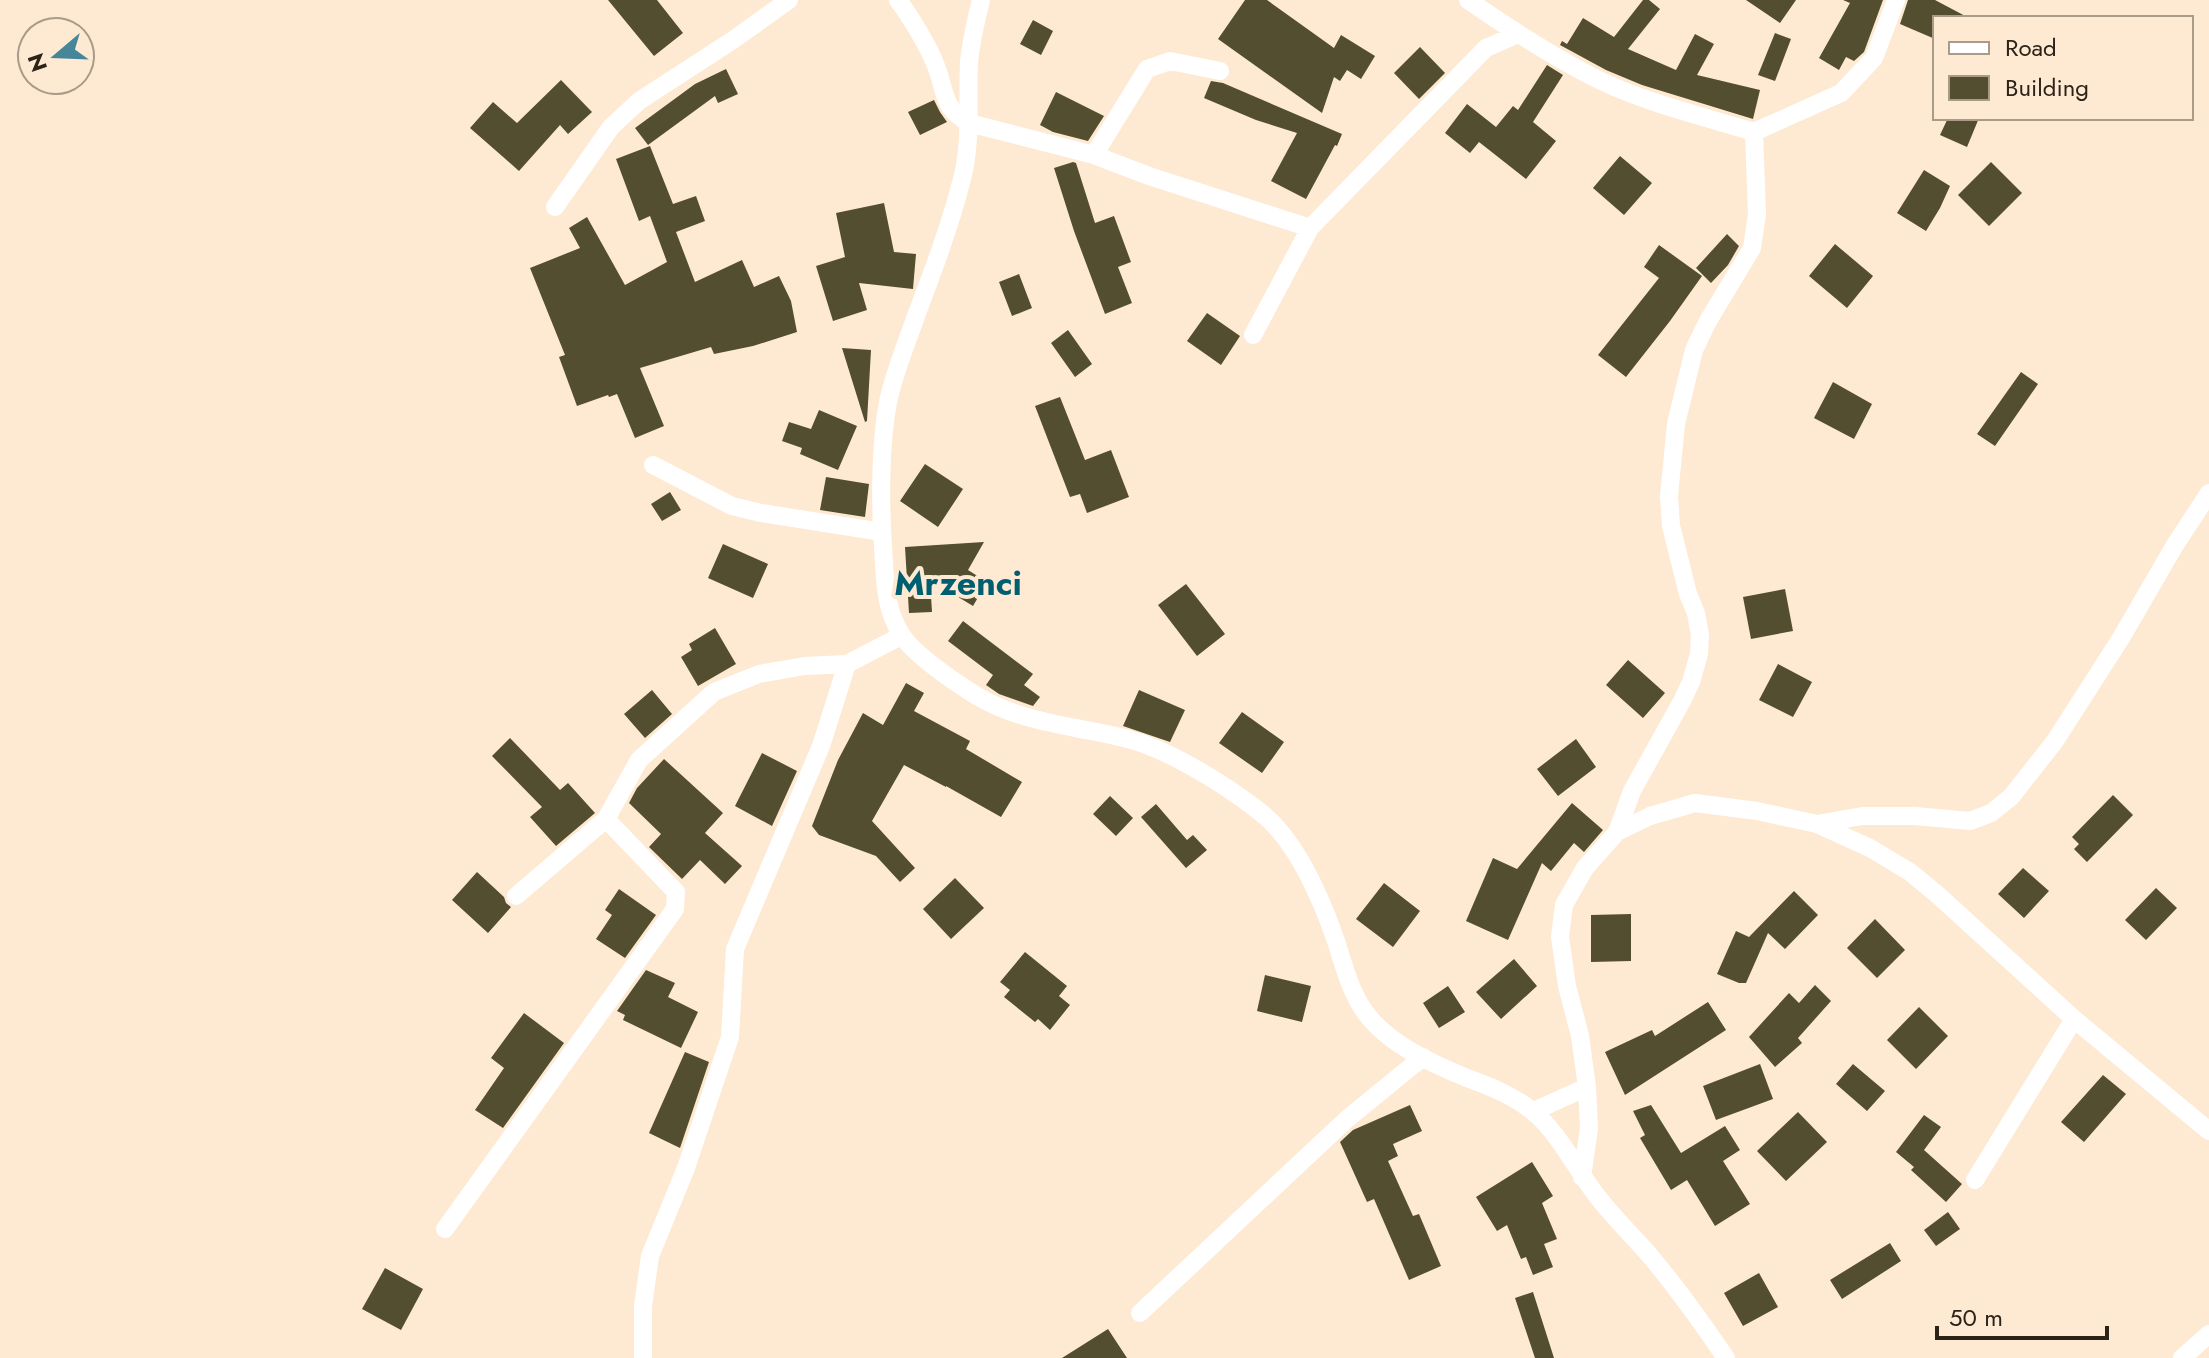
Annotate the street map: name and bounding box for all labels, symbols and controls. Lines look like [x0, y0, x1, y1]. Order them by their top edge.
north arrow [16, 16, 96, 96]
legend [1933, 16, 2193, 120]
text: Road [2005, 30, 2057, 65]
text: N [19, 49, 55, 76]
text: Building [2005, 70, 2089, 105]
district label: Mrzenci [894, 559, 1022, 608]
scale bar [1937, 1290, 2107, 1340]
text: 50 m [1949, 1300, 2003, 1335]

